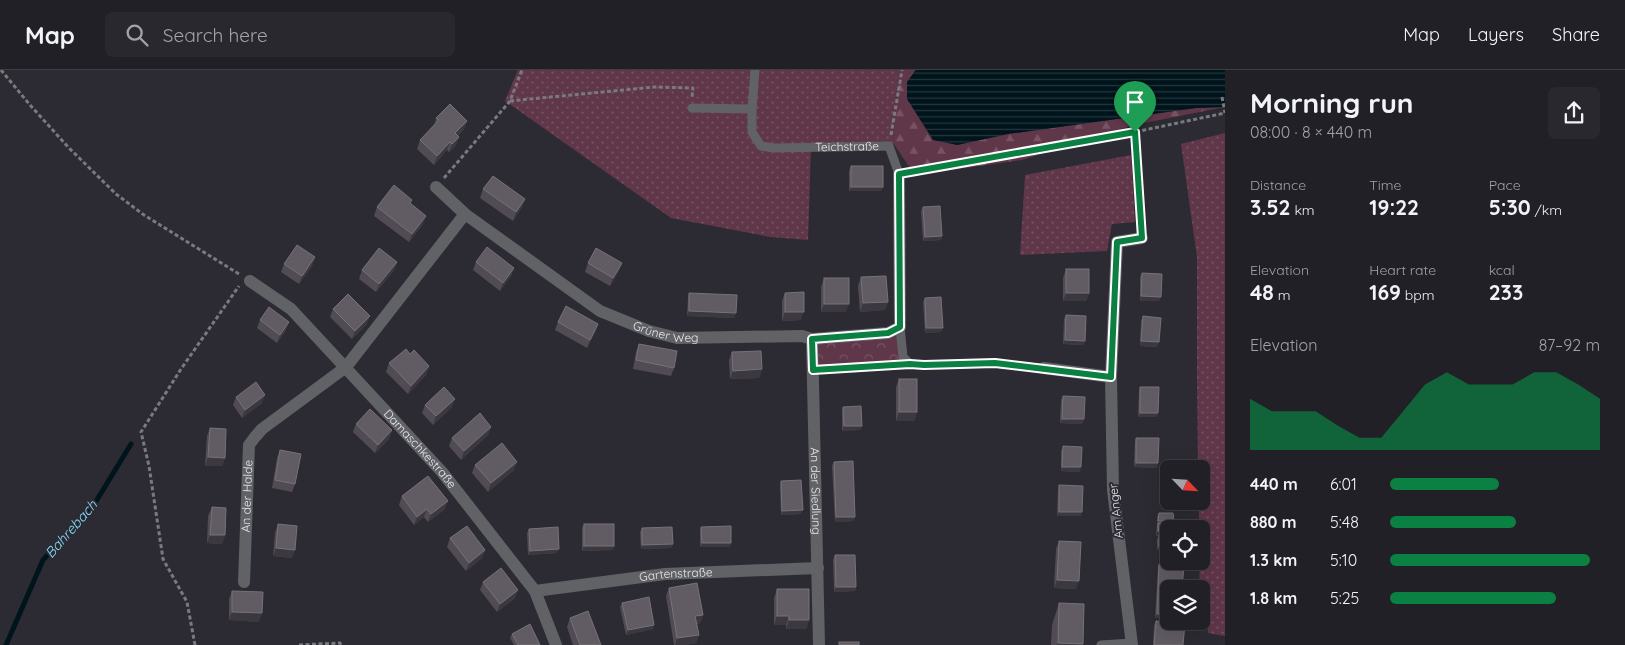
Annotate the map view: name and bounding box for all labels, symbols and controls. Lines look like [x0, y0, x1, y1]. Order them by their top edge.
search box [105, 12, 455, 57]
text: Map [25, 20, 75, 50]
icon: search [123, 21, 151, 49]
text: Search here [163, 23, 268, 47]
text: Map [1403, 23, 1440, 46]
text: Layers [1468, 23, 1524, 46]
text: Share [1552, 23, 1600, 46]
pin [1114, 81, 1156, 132]
text: Morning run [1250, 85, 1414, 120]
button: share [1548, 87, 1600, 139]
icon: arrive [1121, 88, 1149, 116]
text: 08:00 · 8 × 440 m [1250, 122, 1372, 142]
street label: Teichstraße [815, 138, 879, 154]
text: Distance [1250, 176, 1306, 194]
text: Time [1369, 176, 1401, 194]
text: Pace [1489, 176, 1521, 194]
text: 3.52 [1250, 194, 1291, 220]
text: 19:22 [1369, 194, 1419, 220]
text: 5:30 [1489, 194, 1531, 220]
text: km [1291, 201, 1315, 219]
text: /km [1531, 201, 1562, 219]
text: Elevation [1250, 261, 1309, 279]
text: Heart rate [1369, 261, 1436, 279]
text: kcal [1489, 261, 1515, 279]
text: 48 [1250, 279, 1274, 305]
text: 169 [1369, 279, 1401, 305]
text: 233 [1489, 279, 1523, 305]
text: m [1274, 286, 1290, 304]
text: bpm [1401, 286, 1435, 304]
street label: Grüner Weg [631, 317, 699, 345]
text: Elevation [1250, 335, 1317, 355]
text: 87–92 m [1539, 335, 1600, 355]
street label: Damaschkestraße [381, 406, 460, 491]
street label: An der Siedlung [807, 447, 824, 535]
street label: An der Halde [238, 459, 255, 533]
north arrow [1160, 460, 1210, 510]
map controls [1160, 460, 1210, 630]
text: 440 m [1250, 474, 1298, 494]
text: 6:01 [1330, 474, 1357, 494]
street label: Am Anger [1105, 482, 1126, 539]
water label: Bahrebach [41, 496, 102, 562]
text: 880 m [1250, 512, 1297, 532]
text: 5:48 [1330, 512, 1359, 532]
button: locate [1160, 520, 1210, 570]
text: 1.3 km [1250, 550, 1297, 570]
text: 5:10 [1330, 550, 1357, 570]
street label: Gartenstraße [638, 564, 713, 584]
button: layers [1160, 580, 1210, 630]
text: 1.8 km [1250, 588, 1297, 608]
text: 5:25 [1330, 588, 1359, 608]

